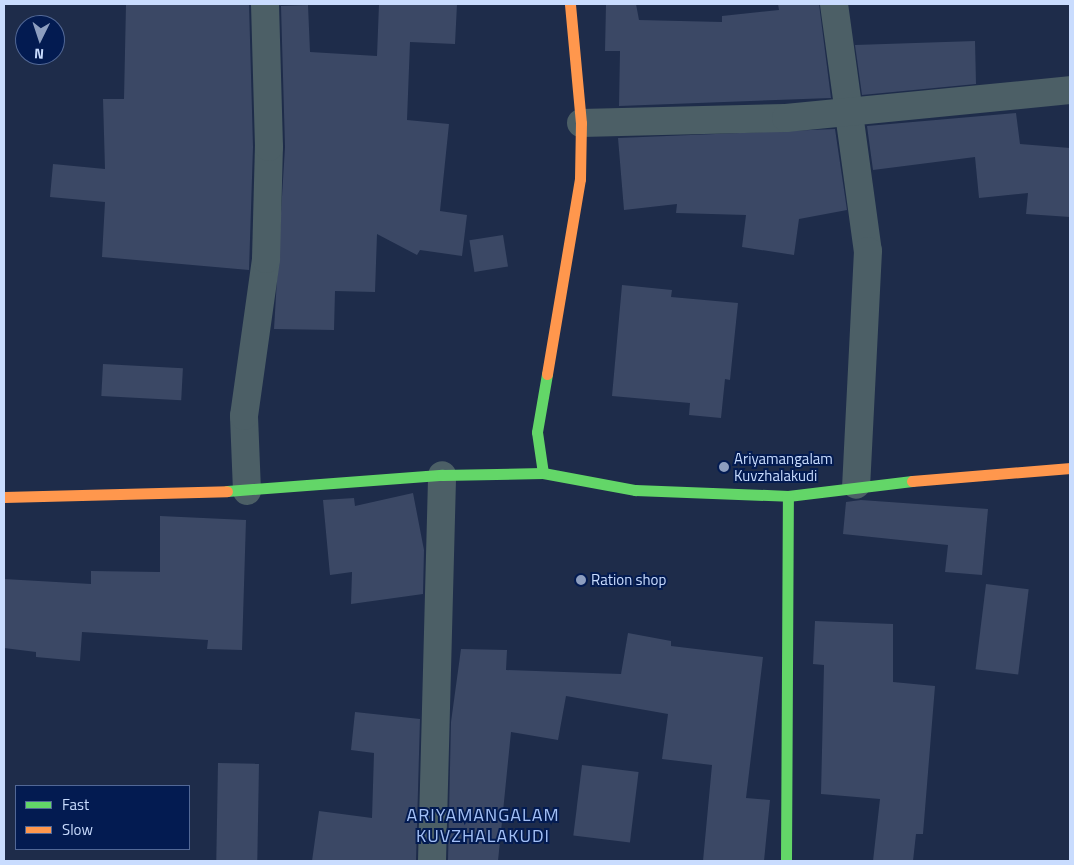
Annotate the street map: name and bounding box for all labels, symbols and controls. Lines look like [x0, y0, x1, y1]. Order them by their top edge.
north arrow [15, 15, 65, 65]
text: N [33, 44, 45, 65]
place label: Ariyamangalam Kuvzhalakudi [734, 449, 833, 484]
marker: Ariyamangalam Kuvzhalakudi [718, 461, 730, 473]
place label: Ration shop [591, 571, 666, 589]
marker: Ration shop [575, 574, 587, 586]
legend [15, 785, 190, 850]
text: Fast [62, 793, 89, 816]
district label: ARIYAMANGALAM KUVZHALAKUDI [405, 805, 561, 848]
text: Slow [62, 818, 93, 841]

